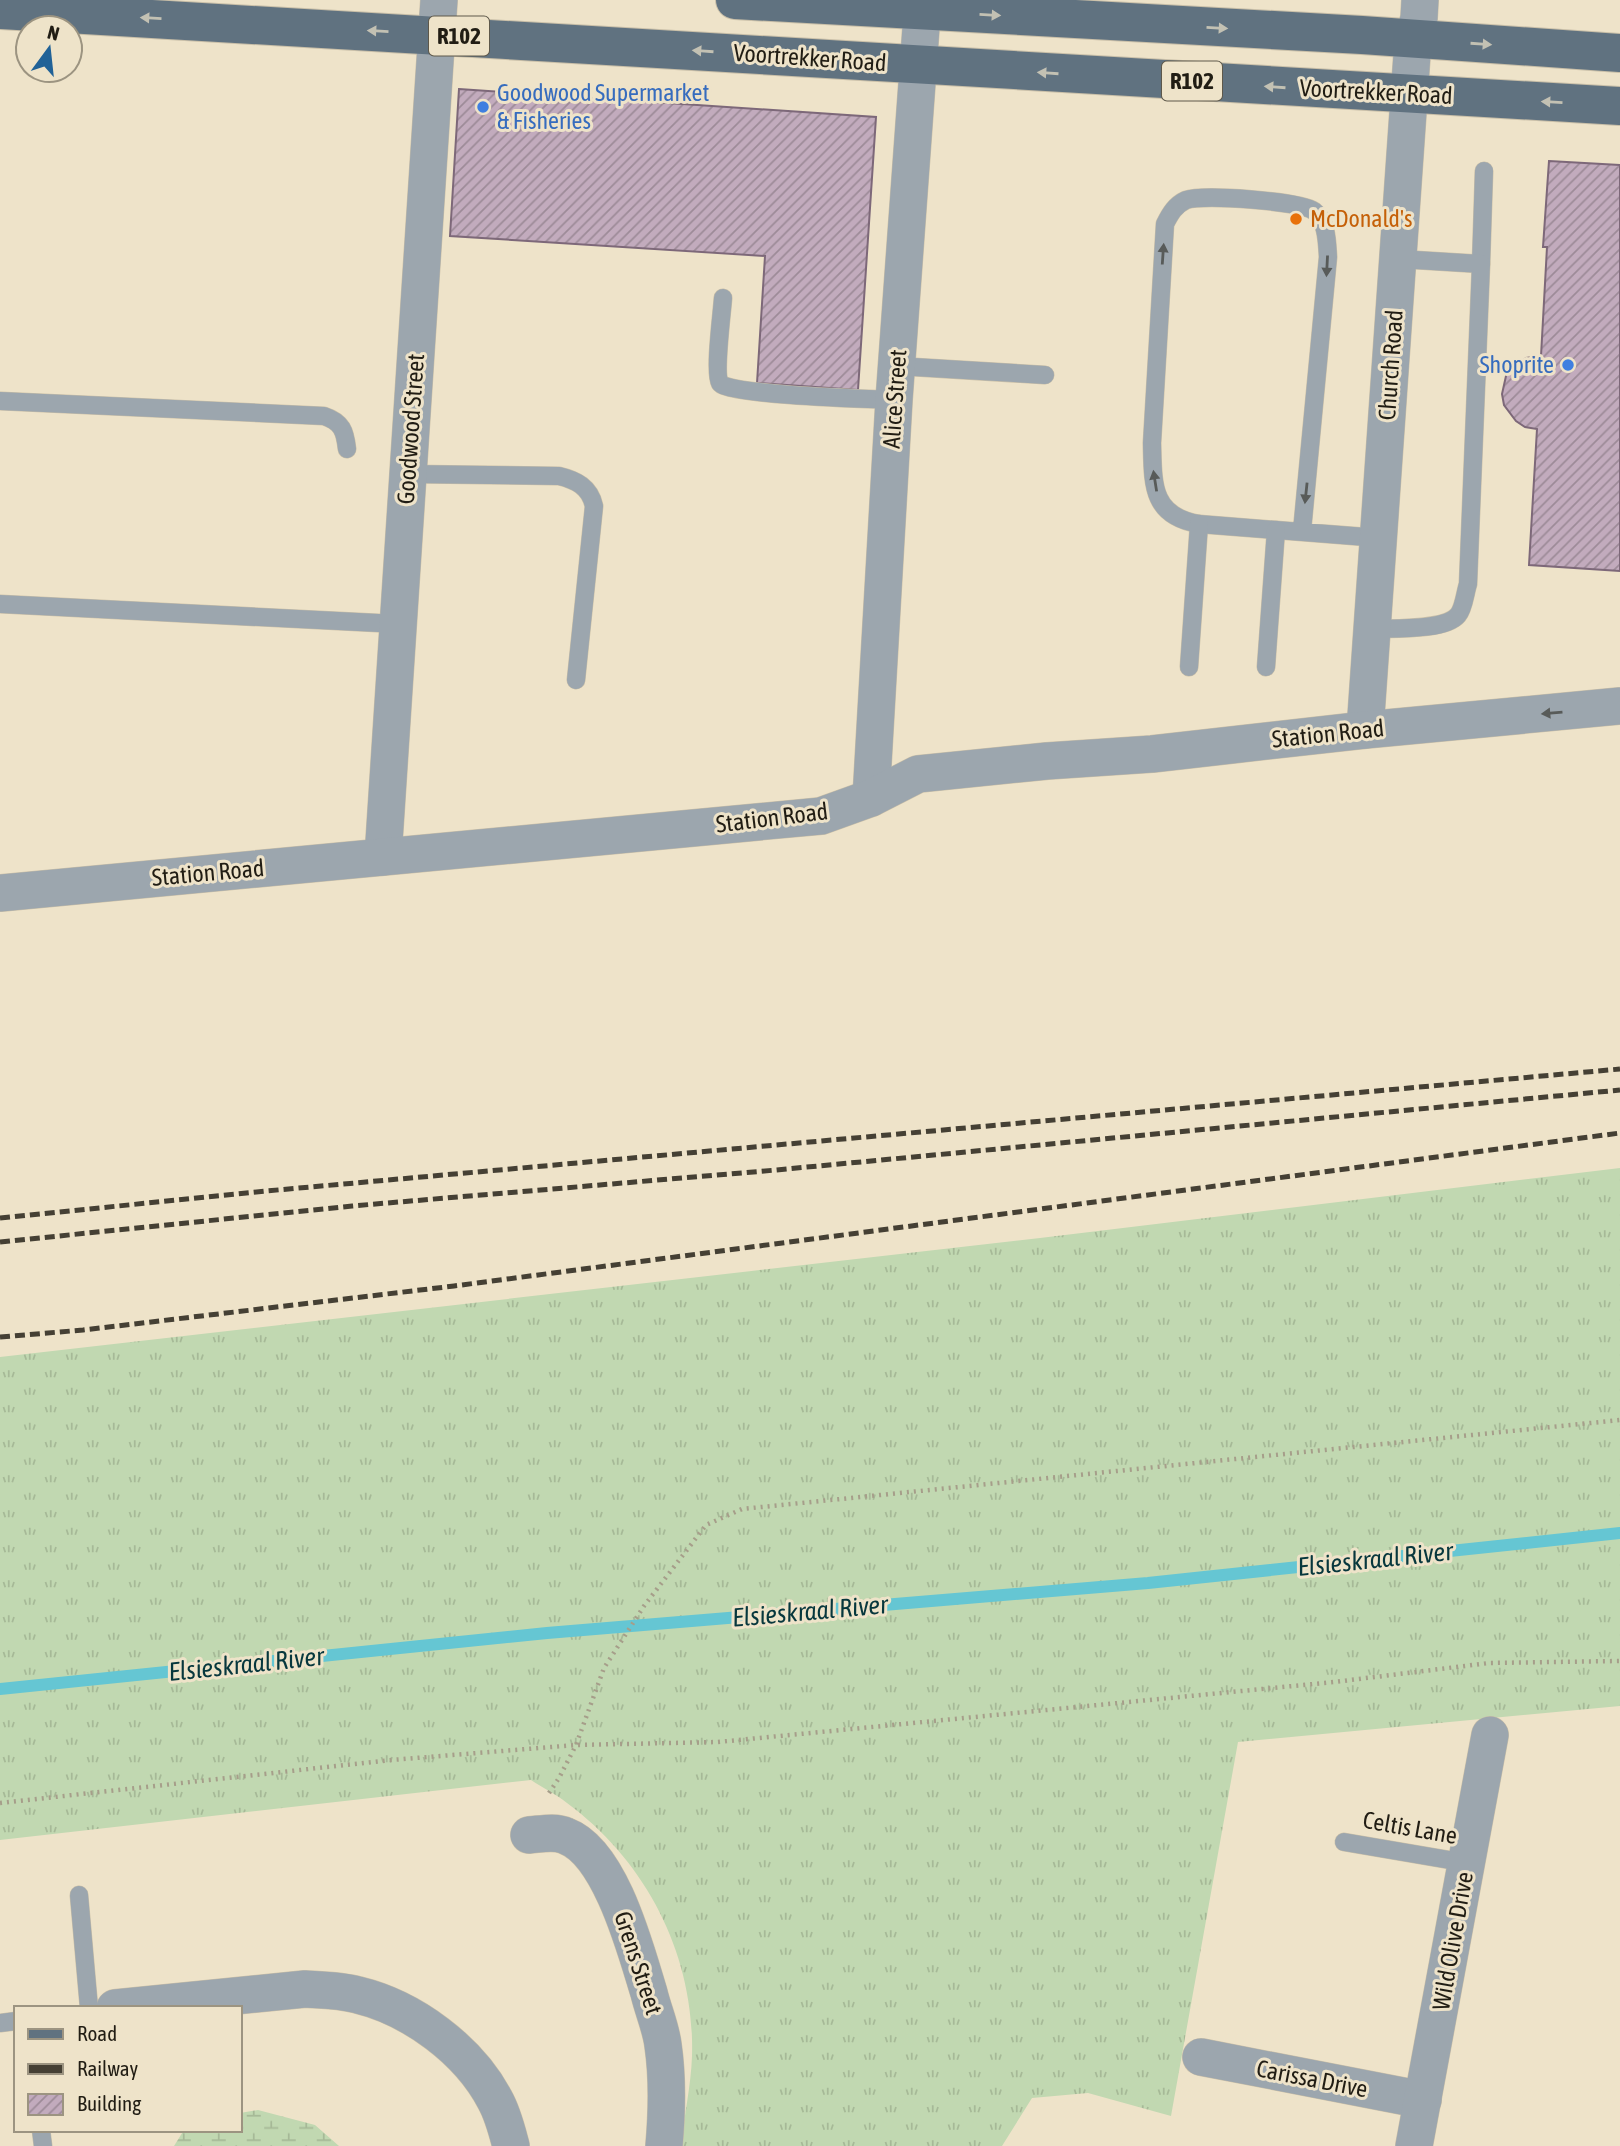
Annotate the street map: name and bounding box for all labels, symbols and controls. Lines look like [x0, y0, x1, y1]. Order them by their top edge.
one-way arrow [979, 10, 1001, 21]
one-way arrow [140, 13, 162, 24]
north arrow [14, 14, 84, 84]
road number: R102 [429, 17, 489, 56]
text: N [45, 21, 62, 45]
one-way arrow [1207, 22, 1229, 33]
one-way arrow [367, 25, 389, 36]
one-way arrow [1471, 38, 1493, 49]
street label: Voortrekker Road [733, 39, 887, 76]
one-way arrow [692, 45, 714, 56]
road number: R102 [1162, 61, 1222, 100]
one-way arrow [1036, 67, 1058, 78]
street label: Voortrekker Road [1299, 74, 1453, 109]
place label: Goodwood Supermarket & Fisheries [497, 79, 709, 134]
one-way arrow [1263, 81, 1285, 92]
one-way arrow [1541, 97, 1563, 108]
marker: Goodwood Supermarket & Fisheries [475, 99, 491, 115]
place label: McDonald's [1310, 205, 1412, 232]
marker: McDonald's [1288, 211, 1304, 227]
one-way arrow [1158, 243, 1169, 265]
one-way arrow [1322, 256, 1333, 278]
street label: Church Road [1373, 309, 1408, 421]
street label: Alice Street [878, 348, 911, 449]
place label: Shoprite [1479, 351, 1554, 378]
street label: Goodwood Street [392, 353, 429, 505]
marker: Shoprite [1560, 357, 1576, 373]
one-way arrow [1149, 470, 1160, 492]
one-way arrow [1300, 482, 1311, 504]
one-way arrow [1541, 708, 1563, 719]
street label: Station Road [1271, 714, 1385, 753]
street label: Station Road [714, 797, 829, 838]
street label: Station Road [151, 854, 265, 891]
water label: Elsieskraal River [1296, 1536, 1455, 1582]
water label: Elsieskraal River [731, 1589, 890, 1633]
water label: Elsieskraal River [167, 1641, 326, 1687]
street label: Celtis Lane [1361, 1806, 1459, 1849]
street label: Wild Olive Drive [1427, 1870, 1478, 2012]
street label: Grens Street [609, 1908, 668, 2018]
legend [14, 2006, 242, 2132]
text: Road [77, 2021, 117, 2045]
street label: Carissa Drive [1254, 2055, 1370, 2102]
text: Railway [77, 2056, 139, 2080]
text: Building [77, 2091, 141, 2115]

